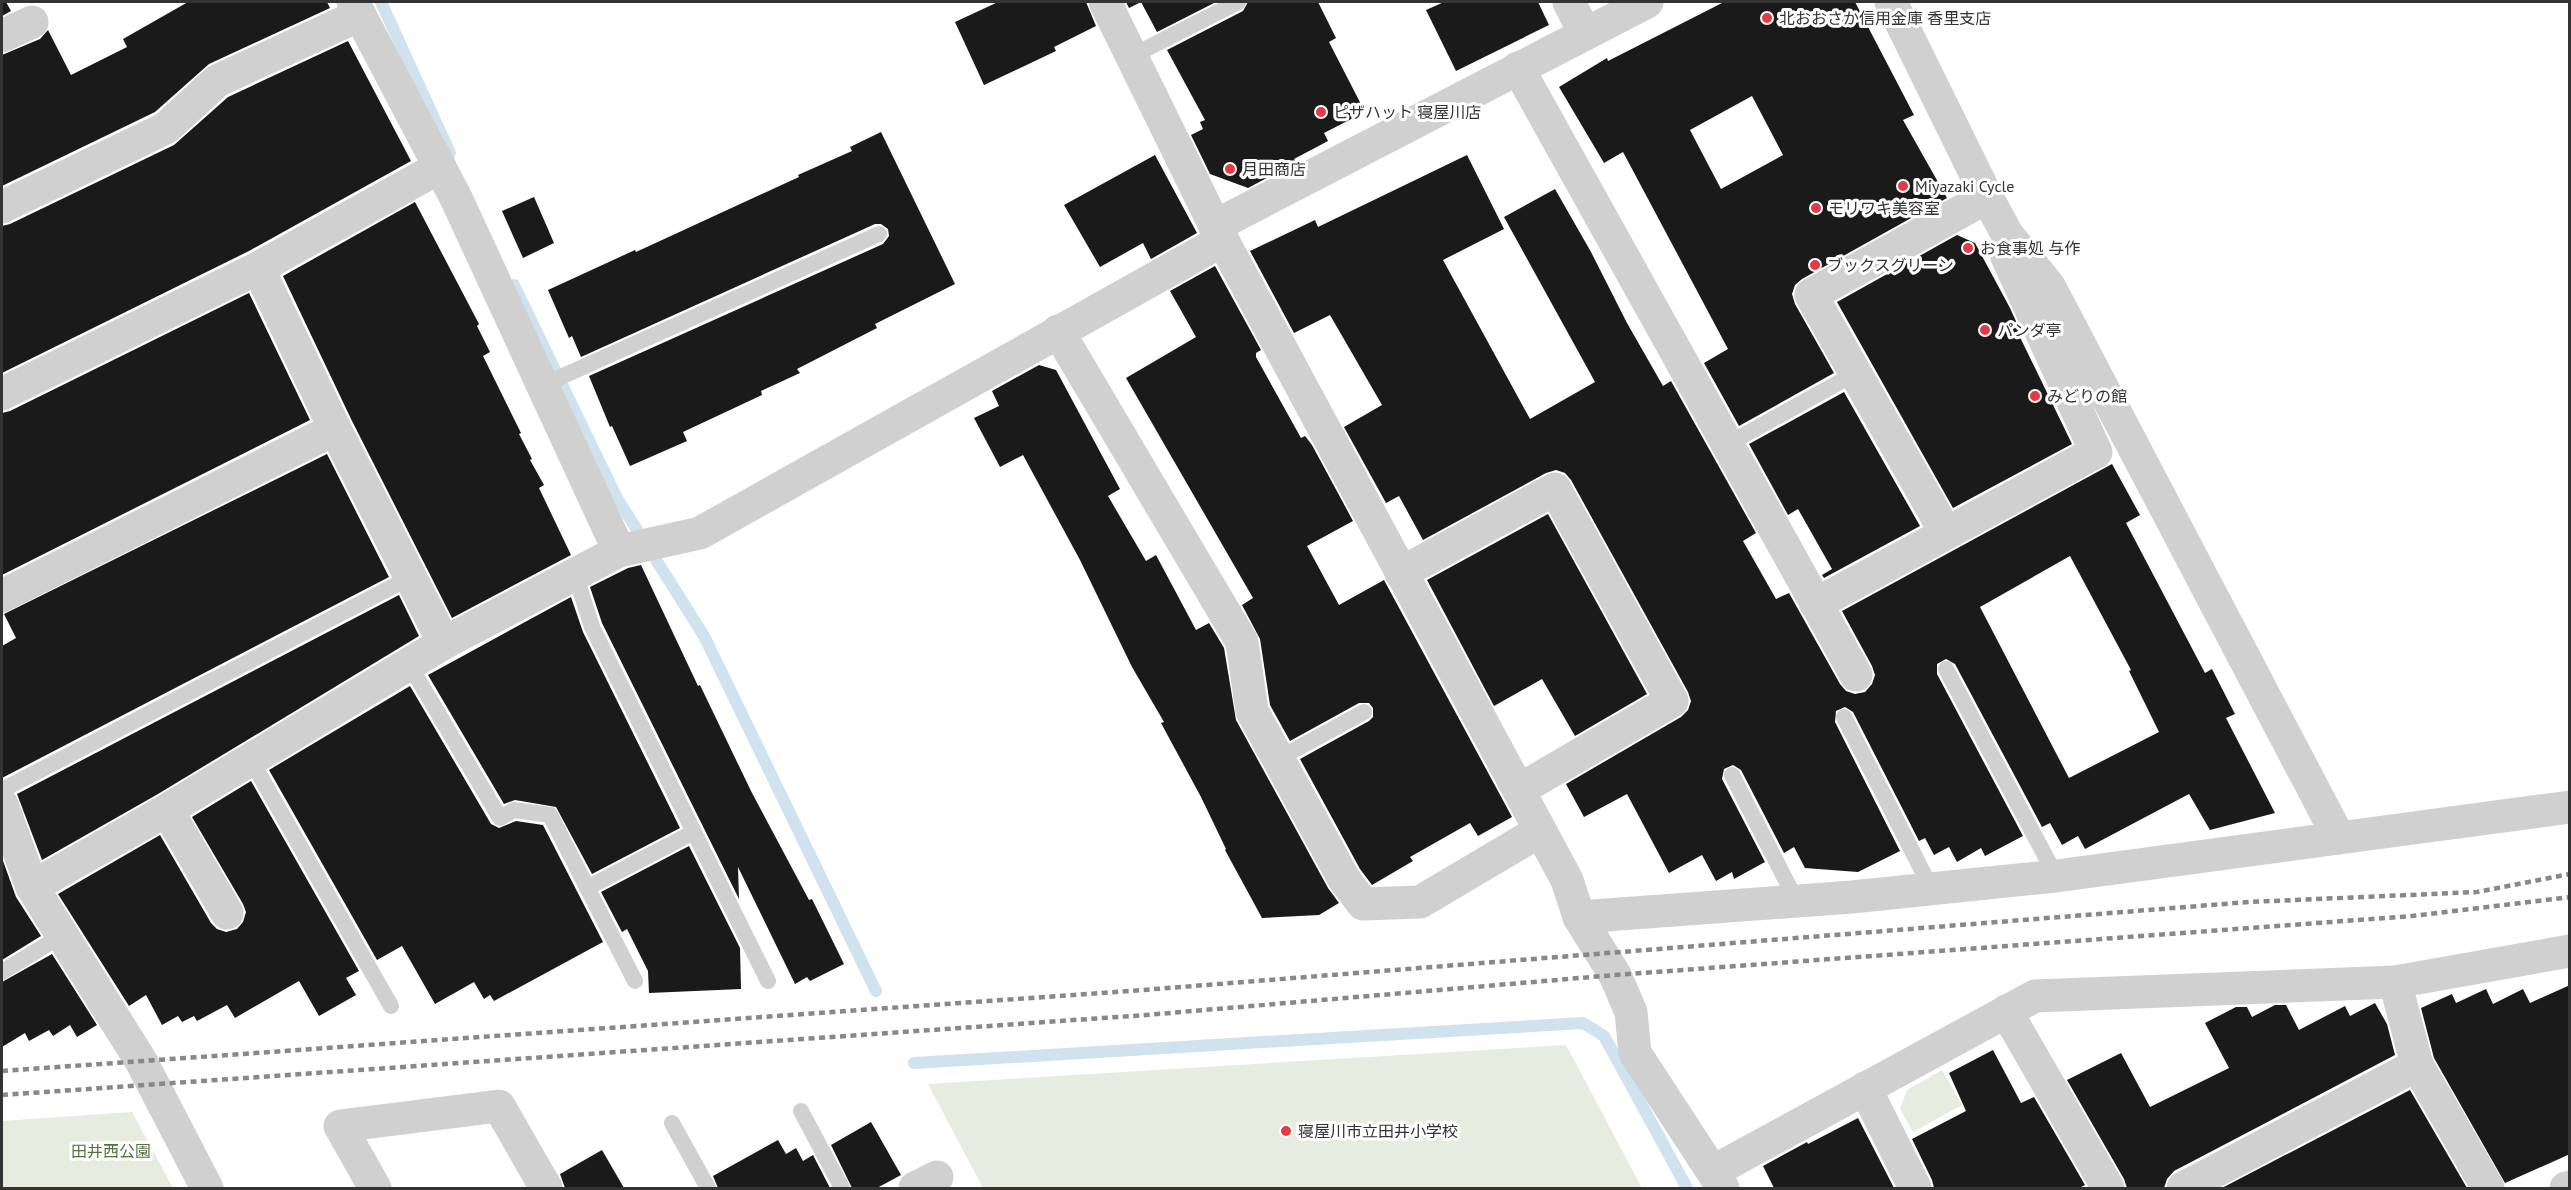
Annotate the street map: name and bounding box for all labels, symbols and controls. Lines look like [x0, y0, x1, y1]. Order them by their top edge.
place label: 北おおさか信用金庫 香里支店 [1779, 8, 1991, 28]
marker: 北おおさか信用金庫 香里支店 [1760, 11, 1774, 25]
place label: ピザハット 寝屋川店 [1333, 102, 1481, 122]
marker: ピザハット 寝屋川店 [1314, 105, 1328, 119]
place label: 月田商店 [1242, 159, 1306, 179]
marker: 月田商店 [1223, 162, 1237, 176]
place label: Miyazaki Cycle [1915, 176, 2014, 196]
marker: Miyazaki Cycle [1896, 179, 1910, 193]
place label: モリワキ美容室 [1828, 198, 1940, 218]
marker: モリワキ美容室 [1809, 201, 1823, 215]
place label: お食事処 与作 [1980, 238, 2080, 258]
marker: お食事処 与作 [1961, 241, 1975, 255]
place label: ブックスグリーン [1827, 255, 1954, 275]
marker: ブックスグリーン [1808, 258, 1822, 272]
place label: パンダ亭 [1997, 320, 2062, 340]
marker: パンダ亭 [1978, 323, 1992, 337]
place label: みどりの館 [2047, 386, 2127, 406]
marker: みどりの館 [2028, 389, 2042, 403]
place label: 寝屋川市立田井小学校 [1298, 1121, 1458, 1141]
marker: 寝屋川市立田井小学校 [1279, 1124, 1293, 1138]
park label: 田井西公園 [71, 1141, 151, 1161]

